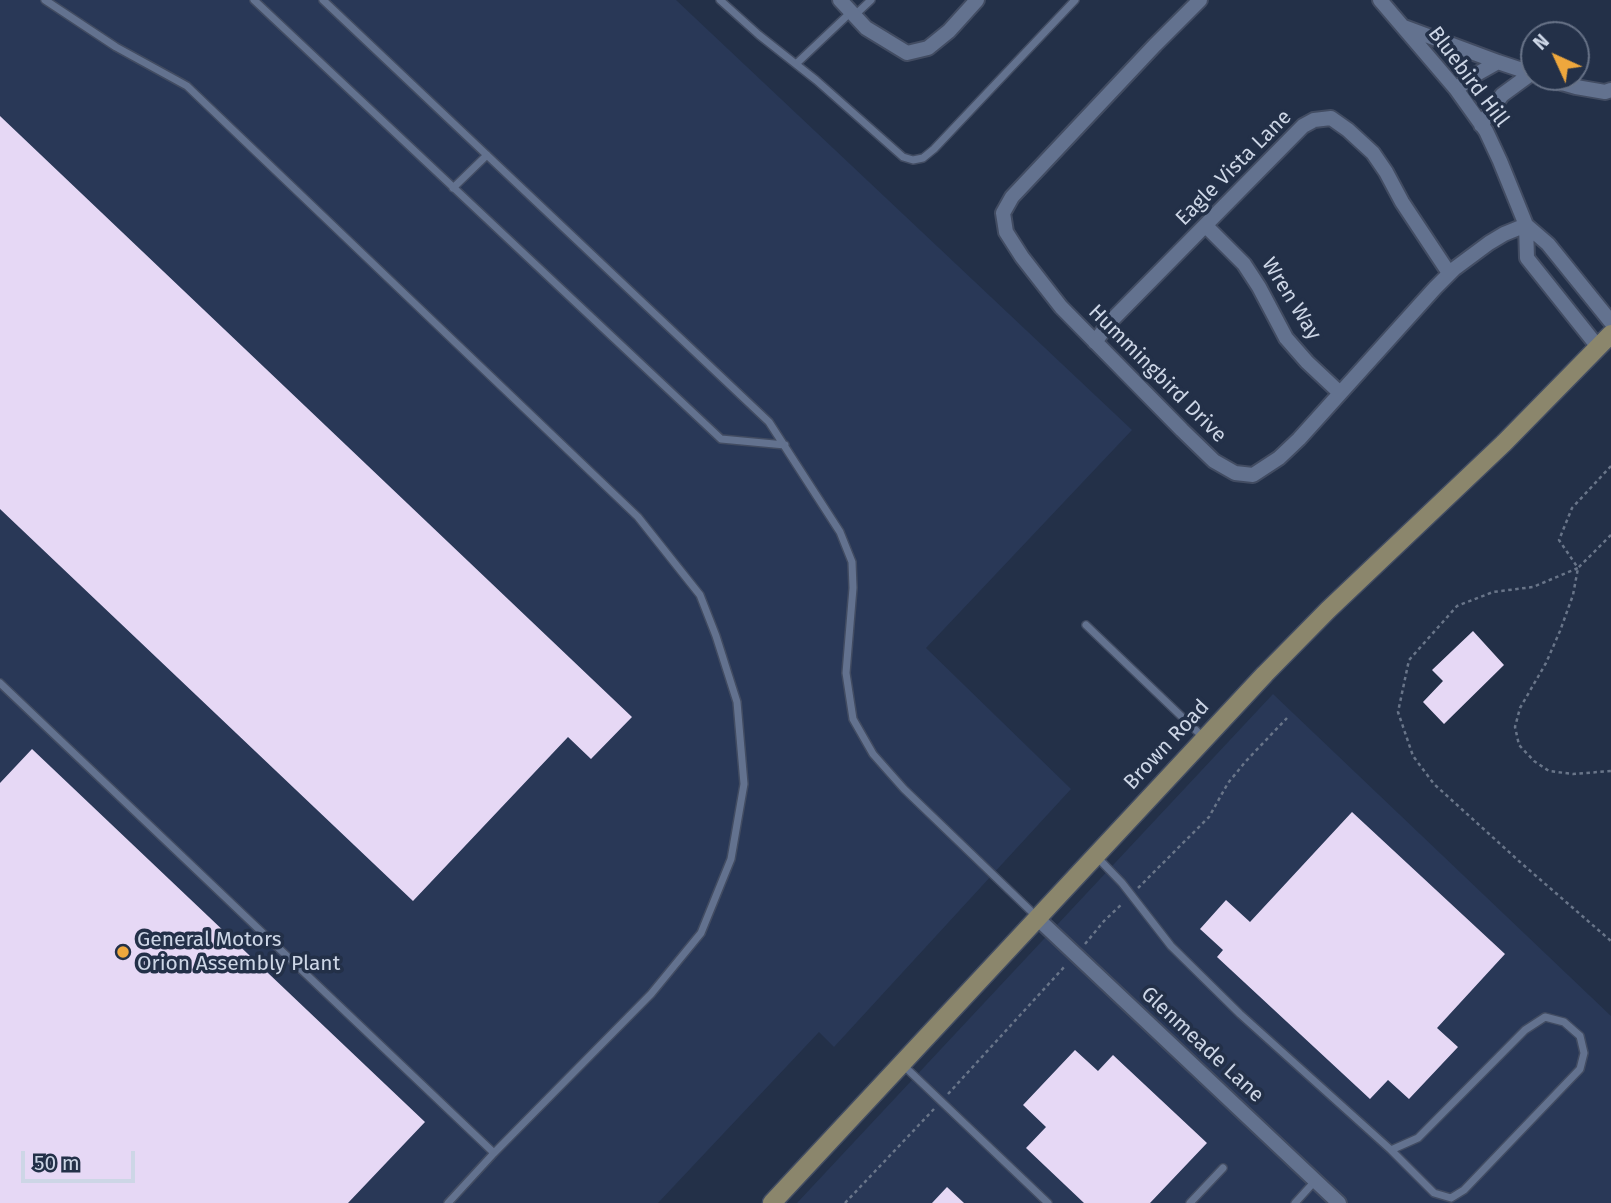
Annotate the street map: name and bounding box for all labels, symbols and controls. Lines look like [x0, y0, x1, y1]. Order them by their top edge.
north arrow [1520, 21, 1590, 91]
street label: Bluebird Hill [1422, 22, 1514, 132]
text: N [1529, 30, 1554, 55]
street label: Eagle Vista Lane [1171, 105, 1297, 231]
street label: Wren Way [1256, 253, 1326, 345]
street label: Hummingbird Drive [1083, 300, 1231, 448]
street label: Brown Road [1119, 695, 1215, 795]
place label: General Motors Orion Assembly Plant [137, 927, 340, 977]
marker: General Motors Orion Assembly Plant [115, 944, 131, 960]
street label: Glenmeade Lane [1135, 982, 1269, 1108]
scale bar [24, 1136, 138, 1180]
text: 50 m [34, 1150, 80, 1176]

